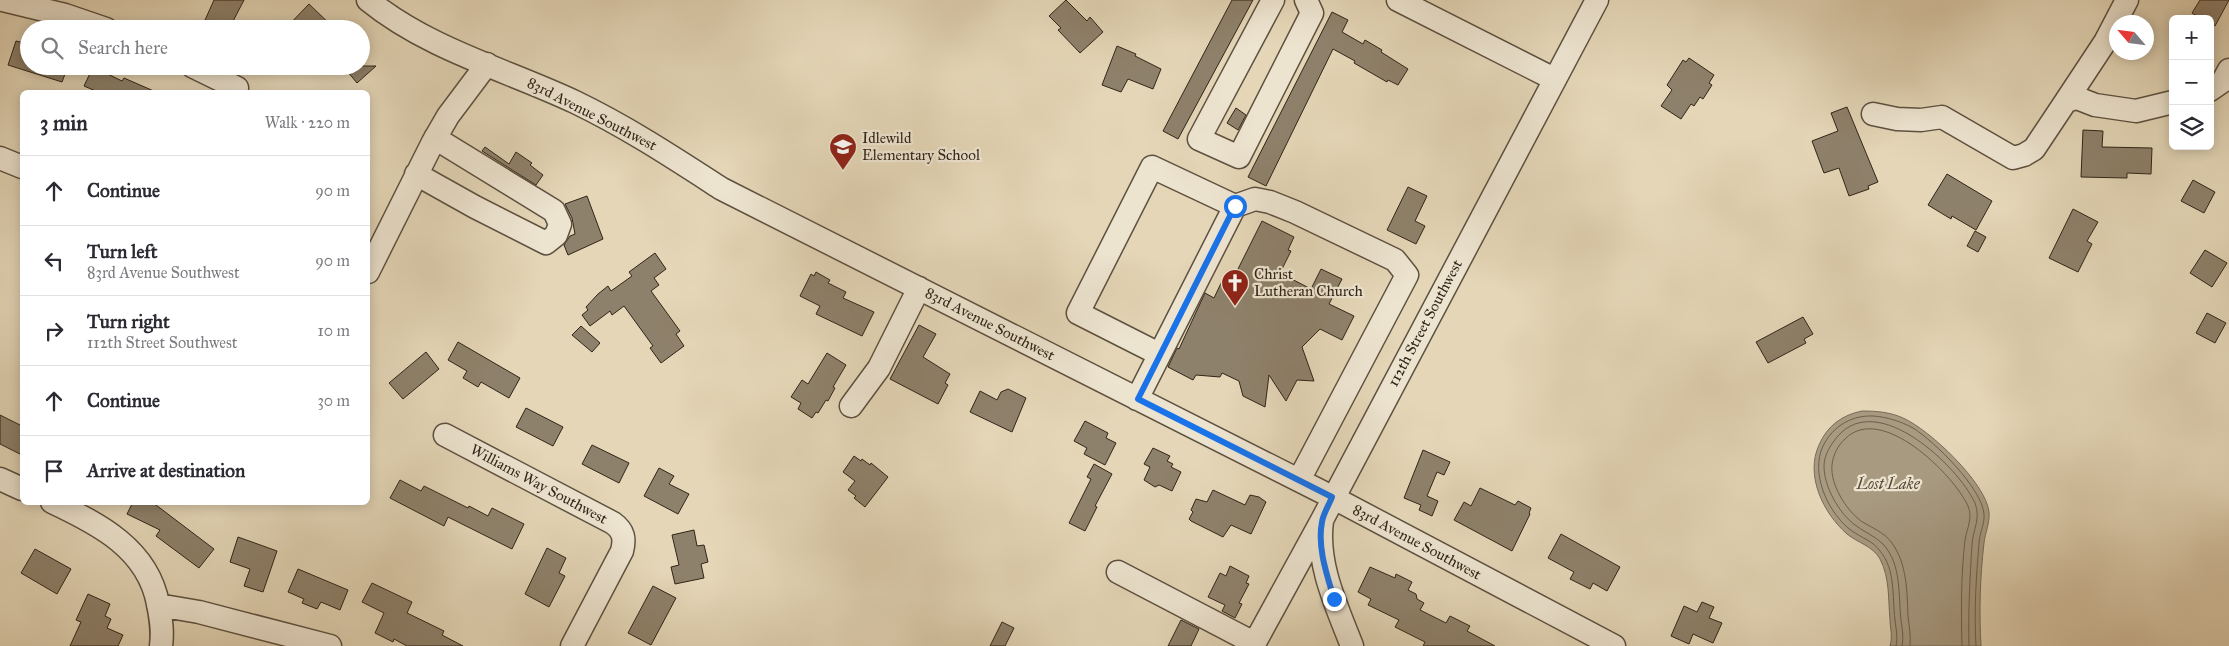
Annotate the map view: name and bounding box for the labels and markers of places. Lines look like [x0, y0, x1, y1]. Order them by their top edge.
place label: Idlewild Elementary School [862, 129, 981, 164]
school or university icon: Idlewild Elementary School [828, 132, 858, 171]
place label: Christ Lutheran Church [1254, 265, 1364, 300]
church icon: Christ Lutheran Church [1220, 268, 1250, 307]

